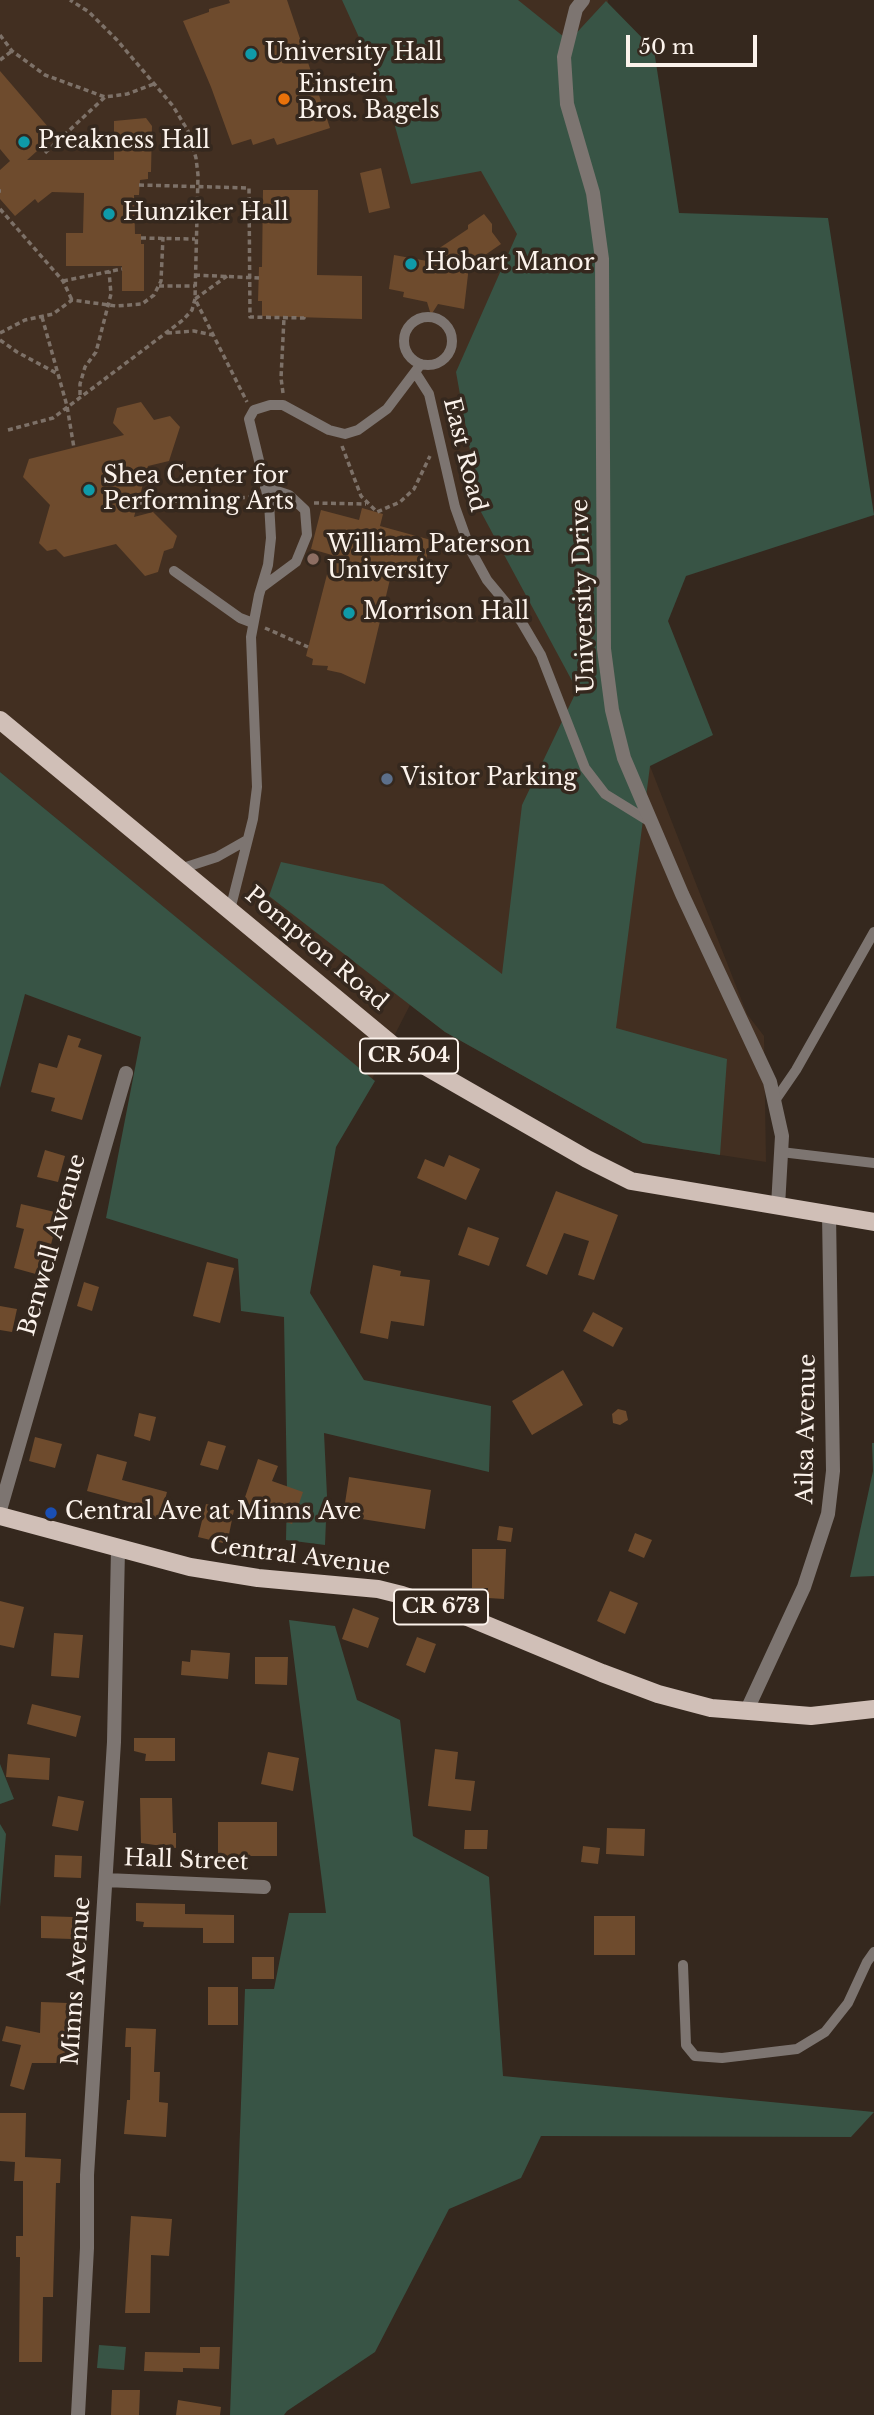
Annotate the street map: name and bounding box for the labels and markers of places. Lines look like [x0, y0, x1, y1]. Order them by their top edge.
place label: University Hall [265, 40, 443, 68]
marker: University Hall [243, 46, 259, 62]
place label: Einstein Bros. Bagels [298, 72, 440, 126]
marker: Einstein Bros. Bagels [276, 91, 292, 107]
place label: Preakness Hall [38, 128, 210, 156]
marker: Preakness Hall [16, 134, 32, 150]
place label: Hunziker Hall [123, 200, 289, 228]
marker: Hunziker Hall [101, 206, 117, 222]
place label: Hobart Manor [425, 250, 594, 278]
marker: Hobart Manor [403, 256, 419, 272]
place label: Shea Center for Performing Arts [103, 463, 294, 517]
marker: Shea Center for Performing Arts [81, 482, 97, 498]
place label: William Paterson University [327, 532, 531, 586]
marker: William Paterson University [305, 551, 321, 567]
place label: Morrison Hall [363, 599, 529, 627]
marker: Morrison Hall [341, 605, 357, 621]
place label: Visitor Parking [401, 765, 577, 793]
marker: Visitor Parking [379, 771, 395, 787]
place label: Central Ave at Minns Ave [65, 1499, 362, 1527]
marker: Central Ave at Minns Ave [43, 1505, 59, 1521]

